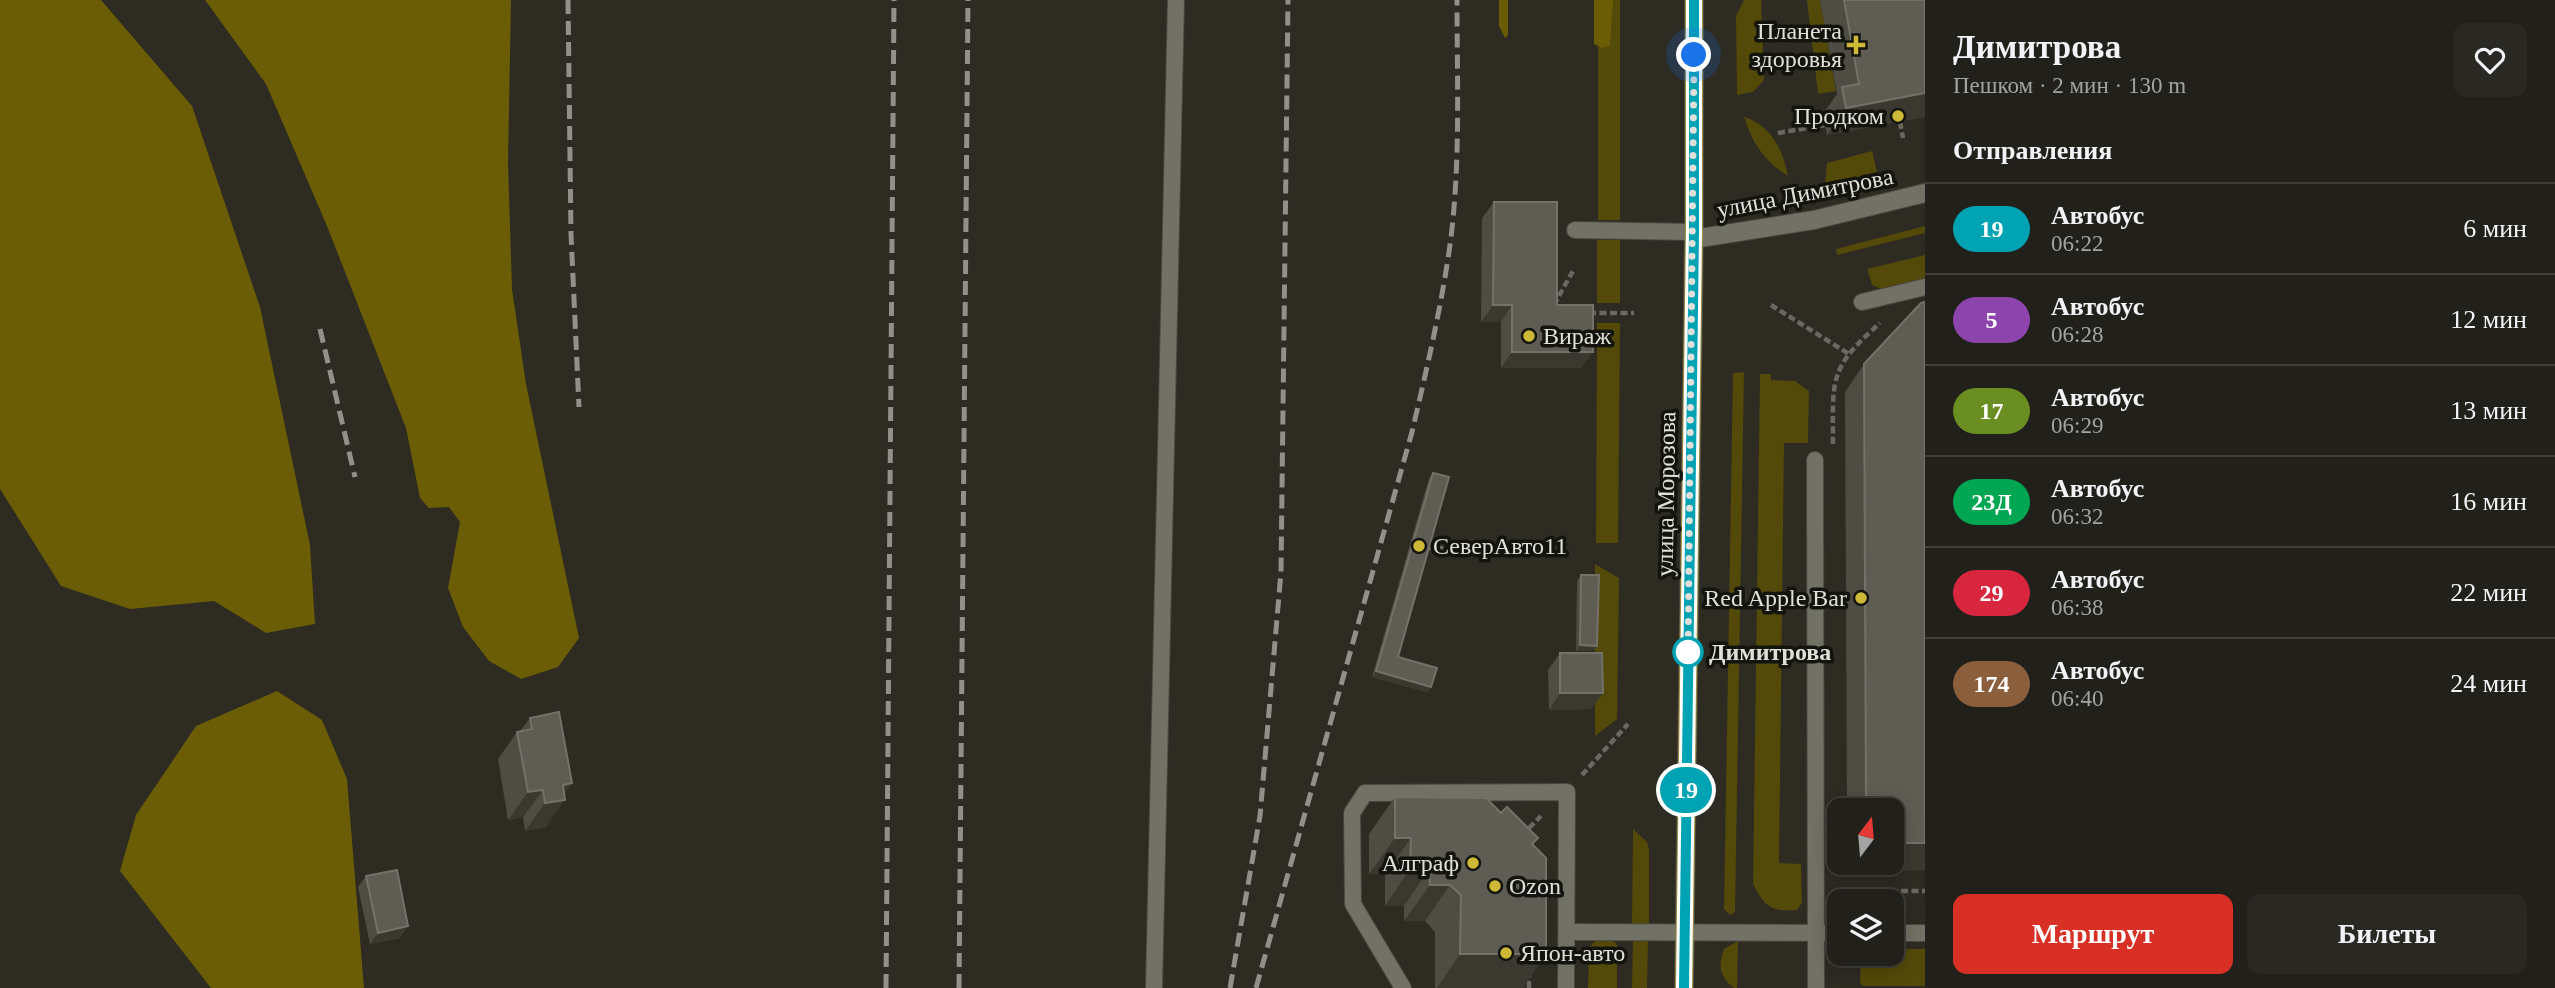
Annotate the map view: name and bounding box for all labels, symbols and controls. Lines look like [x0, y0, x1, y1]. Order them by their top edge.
place label: Планета здоровья [1751, 18, 1842, 72]
button: heart [2453, 23, 2527, 97]
text: Димитрова [1953, 29, 2121, 65]
your location [1676, 37, 1711, 72]
marker: Планета здоровья [1848, 37, 1864, 53]
text: Пешком · 2 мин · 130 m [1953, 73, 2186, 98]
place label: Продком [1794, 103, 1884, 129]
marker: Продком [1890, 108, 1906, 124]
text: Отправления [1953, 136, 2112, 165]
street label: улица Димитрова [1715, 163, 1896, 223]
text: Автобус [2051, 201, 2144, 230]
text: 6 мин [2463, 214, 2527, 243]
text: 19 [1980, 216, 2004, 242]
text: 06:22 [2051, 231, 2103, 256]
text: Автобус [2051, 292, 2144, 321]
text: 12 мин [2450, 305, 2527, 334]
text: 5 [1986, 307, 1998, 333]
text: 06:28 [2051, 322, 2103, 347]
place label: Вираж [1543, 323, 1612, 349]
marker: Вираж [1521, 328, 1537, 344]
text: Автобус [2051, 383, 2144, 412]
text: 13 мин [2450, 396, 2527, 425]
text: 17 [1980, 398, 2004, 424]
street label: улица Морозова [1652, 411, 1680, 577]
text: 06:29 [2051, 413, 2103, 438]
text: Автобус [2051, 474, 2144, 503]
text: 16 мин [2450, 487, 2527, 516]
text: 23Д [1971, 489, 2012, 515]
text: 06:32 [2051, 504, 2103, 529]
place label: СеверАвто11 [1433, 533, 1567, 559]
marker: СеверАвто11 [1411, 538, 1427, 554]
text: Автобус [2051, 565, 2144, 594]
text: 22 мин [2450, 578, 2527, 607]
text: 29 [1980, 580, 2004, 606]
place label: Red Apple Bar [1704, 585, 1847, 611]
marker: Red Apple Bar [1853, 590, 1869, 606]
text: 06:38 [2051, 595, 2103, 620]
marker: Димитрова [1673, 637, 1703, 667]
place label: Димитрова [1709, 639, 1831, 665]
text: Автобус [2051, 656, 2144, 685]
text: 24 мин [2450, 669, 2527, 698]
text: 174 [1974, 671, 2010, 697]
text: 06:40 [2051, 686, 2103, 711]
line badge: 19 [1654, 767, 1718, 813]
text: 19 [1674, 777, 1698, 803]
north arrow [1827, 798, 1904, 875]
map controls [1827, 798, 1904, 966]
place label: Алграф [1382, 850, 1459, 876]
marker: Алграф [1465, 855, 1481, 871]
place label: Ozon [1509, 873, 1561, 899]
marker: Ozon [1487, 878, 1503, 894]
button: layers [1827, 889, 1904, 966]
button: Маршрут [1953, 894, 2233, 974]
button: Билеты [2247, 894, 2527, 974]
place label: Япон-авто [1520, 940, 1625, 966]
marker: Япон-авто [1498, 945, 1514, 961]

